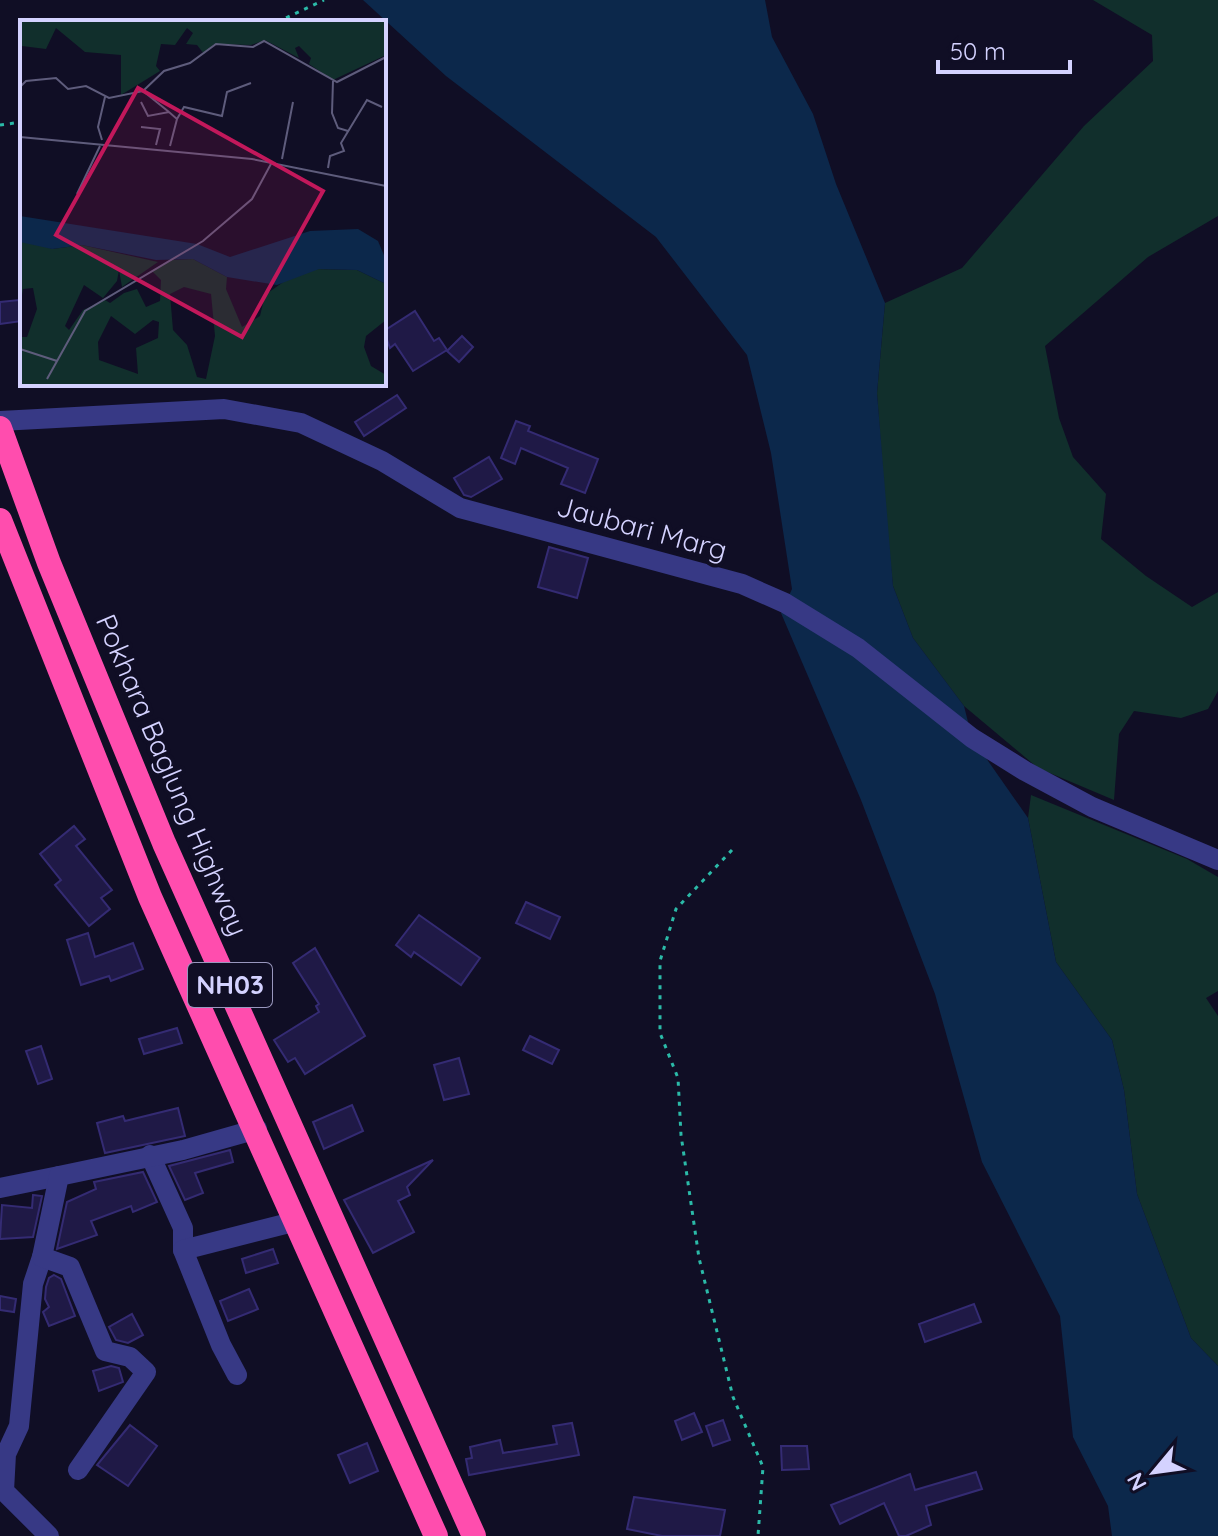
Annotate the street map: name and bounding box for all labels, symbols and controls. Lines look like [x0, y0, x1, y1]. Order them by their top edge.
inset map [20, 20, 386, 386]
scale bar [938, 24, 1070, 74]
text: 50 m [950, 36, 1006, 66]
street label: Jaubari Marg [553, 488, 731, 567]
street label: Pokhara Baglung Highway [89, 609, 256, 941]
road number: NH03 [188, 963, 272, 1007]
north arrow [1114, 1432, 1194, 1512]
text: N [1120, 1468, 1153, 1496]

